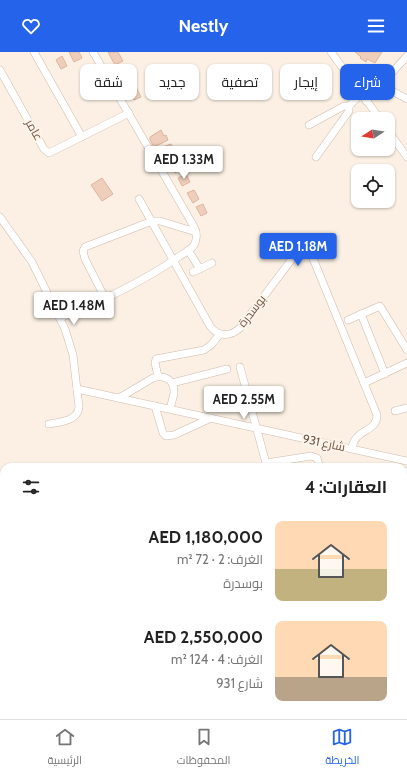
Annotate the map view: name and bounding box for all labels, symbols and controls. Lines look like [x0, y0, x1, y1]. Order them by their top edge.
icon: heart [20, 15, 42, 37]
text: Nestly [179, 15, 228, 37]
icon: menu [365, 15, 387, 37]
chip: شقة [80, 64, 137, 100]
chip: جديد [145, 64, 199, 100]
chip: تصفية [207, 64, 272, 100]
chip: إيجار [280, 64, 332, 100]
chip: شراء [340, 64, 395, 100]
north arrow [351, 112, 395, 156]
map controls [351, 112, 395, 208]
street label: عامر [22, 116, 46, 143]
pin: AED 1.33M [138, 146, 230, 180]
text: AED 1.33M [154, 151, 214, 167]
button: locate [351, 164, 395, 208]
pin: AED 1.18M [252, 233, 344, 267]
text: AED 1.18M [269, 238, 327, 254]
pin: AED 1.48M [28, 292, 120, 326]
street label: بوسدرة [234, 292, 269, 330]
text: AED 1.48M [43, 297, 105, 313]
pin: AED 2.55M [198, 386, 290, 420]
text: AED 2.55M [213, 391, 275, 407]
street label: شارع 931 [301, 431, 347, 455]
icon: filters [20, 476, 42, 498]
text: العقارات: 4 [305, 477, 387, 497]
text: AED 1,180,000 [149, 527, 263, 547]
icon: home [307, 537, 355, 585]
text: الغرف: 2 · 72 m² [177, 551, 263, 567]
text: بوسدرة [223, 575, 263, 591]
text: AED 2,550,000 [144, 627, 263, 647]
icon: home [307, 637, 355, 685]
text: الغرف: 4 · 124 m² [171, 651, 263, 667]
text: شارع 931 [216, 675, 263, 691]
tab: الرئيسية [47, 726, 82, 770]
tab: المحفوظات [177, 726, 230, 770]
tab: الخريطة [325, 726, 360, 770]

